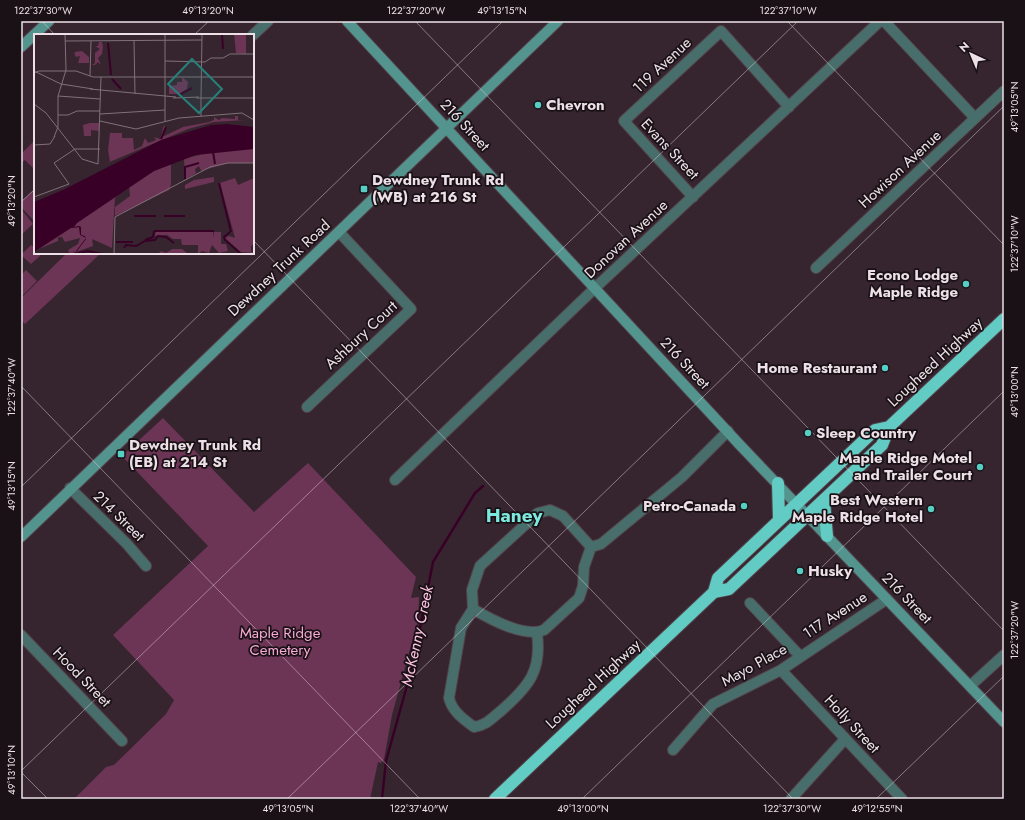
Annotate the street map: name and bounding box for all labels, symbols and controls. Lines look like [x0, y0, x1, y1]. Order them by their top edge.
text: 122°37'30"W [14, 3, 72, 18]
text: 49°13'20"N [182, 3, 234, 18]
text: 122°37'20"W [387, 3, 445, 18]
text: 49°13'15"N [477, 3, 527, 18]
text: 122°37'10"W [759, 3, 817, 18]
street label: 119 Avenue [628, 32, 697, 98]
inset map [34, 34, 254, 254]
north arrow [951, 34, 991, 74]
text: N [955, 38, 973, 56]
text: 49°13'05"N [1007, 81, 1022, 133]
street label: 216 Street [435, 94, 495, 156]
place label: Chevron [546, 94, 605, 116]
marker: Chevron [533, 100, 543, 110]
street label: Evans Street [636, 114, 704, 185]
street label: Howison Avenue [854, 125, 947, 213]
place label: Dewdney Trunk Rd (WB) at 216 St [372, 169, 504, 208]
text: 49°13'20"N [4, 175, 19, 227]
marker: Dewdney Trunk Rd (WB) at 216 St [359, 184, 369, 194]
street label: Donovan Avenue [579, 194, 673, 284]
street label: Dewdney Trunk Road [223, 215, 335, 321]
text: 122°37'10"W [1007, 215, 1022, 273]
place label: Econo Lodge Maple Ridge [867, 264, 958, 303]
marker: Econo Lodge Maple Ridge [961, 279, 971, 289]
street label: Ashbury Court [320, 295, 402, 374]
street label: Lougheed Highway [883, 312, 988, 412]
street label: 216 Street [655, 332, 715, 394]
place label: Home Restaurant [757, 357, 877, 379]
text: 122°37'40"W [4, 358, 19, 416]
marker: Home Restaurant [880, 363, 890, 373]
text: 49°13'00"N [1007, 366, 1022, 418]
place label: Sleep Country [816, 422, 916, 444]
marker: Sleep Country [803, 428, 813, 438]
place label: Dewdney Trunk Rd (EB) at 214 St [129, 434, 261, 473]
place label: Maple Ridge Motel and Trailer Court [839, 447, 972, 486]
marker: Dewdney Trunk Rd (EB) at 214 St [116, 449, 126, 459]
text: 49°13'15"N [4, 461, 19, 511]
marker: Maple Ridge Motel and Trailer Court [975, 462, 985, 472]
street label: 214 Street [88, 486, 150, 547]
place label: Best Western Maple Ridge Hotel [792, 489, 923, 528]
place label: Petro-Canada [643, 495, 736, 517]
marker: Petro-Canada [739, 501, 749, 511]
district label: Haney [486, 502, 543, 529]
marker: Best Western Maple Ridge Hotel [926, 504, 936, 514]
place label: Husky [808, 560, 852, 582]
marker: Husky [795, 566, 805, 576]
street label: 216 Street [877, 567, 937, 629]
water label: McKenny Creek [395, 582, 439, 689]
street label: 117 Avenue [799, 586, 872, 644]
text: 122°37'20"W [1007, 601, 1022, 659]
park label: Maple Ridge Cemetery [240, 622, 321, 661]
street label: Lougheed Highway [541, 634, 646, 734]
street label: Mayo Place [717, 638, 791, 692]
street label: Hood Street [48, 642, 117, 712]
street label: Holly Street [819, 690, 885, 758]
text: 49°13'10"N [4, 745, 19, 795]
text: 49°13'05"N [262, 801, 314, 816]
text: 122°37'40"W [390, 801, 448, 816]
text: 49°13'00"N [557, 801, 609, 816]
text: 122°37'30"W [763, 801, 821, 816]
text: 49°12'55"N [851, 801, 903, 816]

